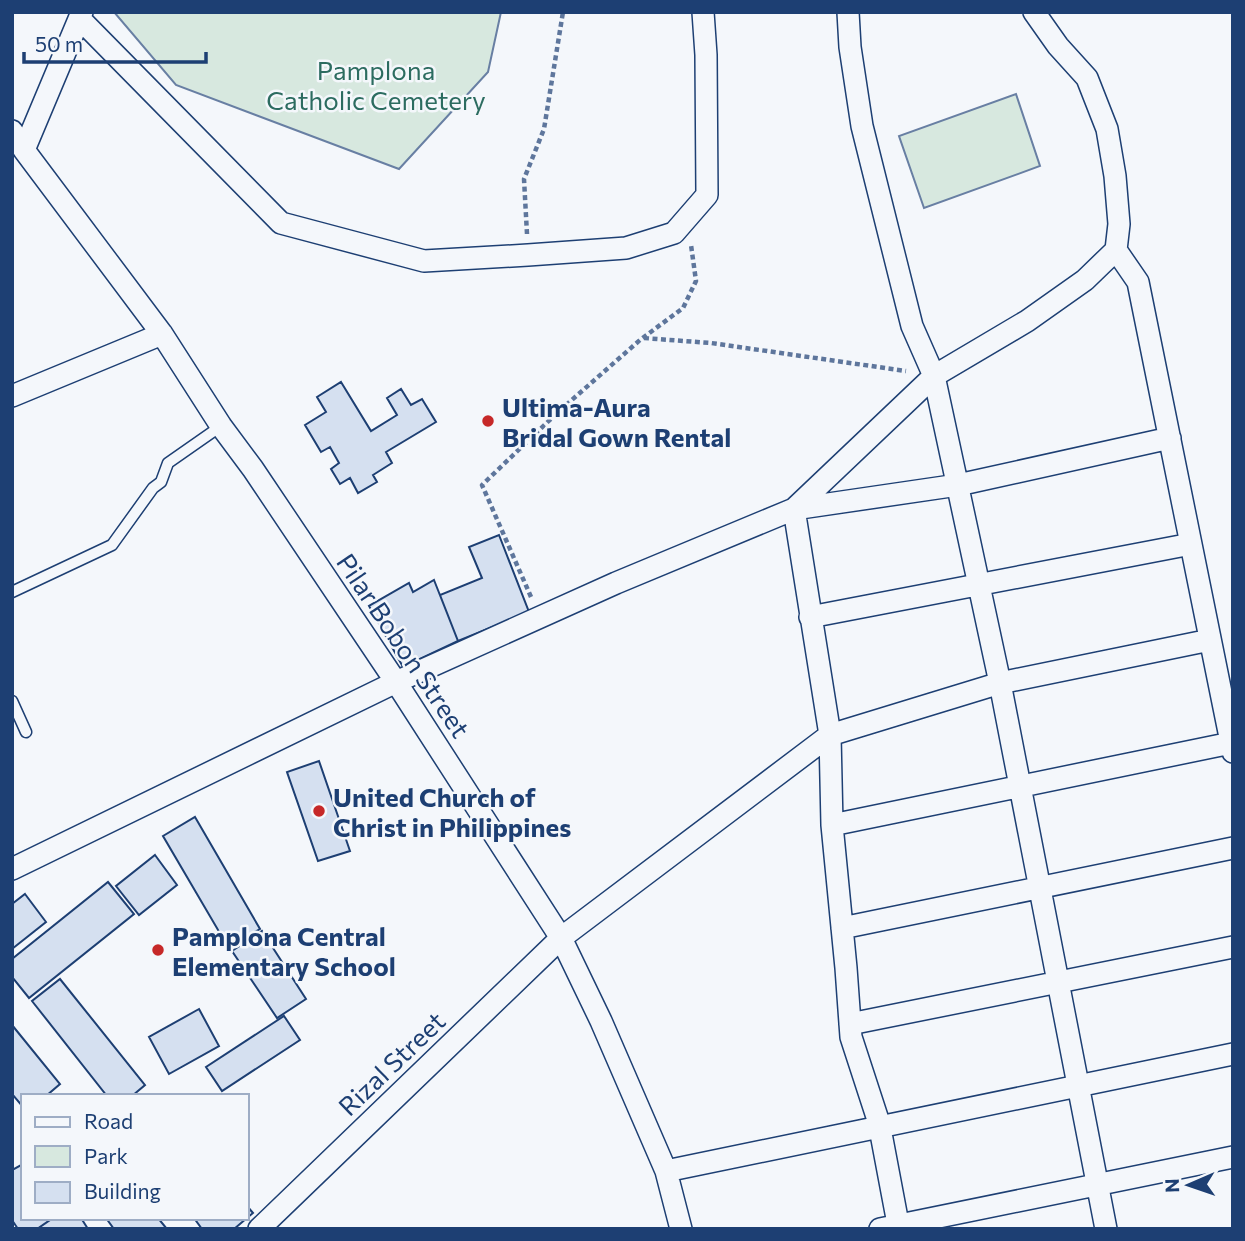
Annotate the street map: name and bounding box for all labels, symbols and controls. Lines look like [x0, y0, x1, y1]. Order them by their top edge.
scale bar [24, 21, 206, 65]
text: 50 m [35, 31, 83, 56]
park label: Pamplona Catholic Cemetery [266, 54, 486, 115]
place label: Ultima-Aura Bridal Gown Rental [502, 391, 731, 452]
marker: Ultima-Aura Bridal Gown Rental [480, 413, 496, 429]
street label: Pilar Bobon Street [331, 547, 477, 743]
place label: United Church of Christ in Philippines [333, 781, 571, 842]
marker: United Church of Christ in Philippines [311, 803, 327, 819]
place label: Pamplona Central Elementary School [172, 920, 396, 981]
marker: Pamplona Central Elementary School [150, 942, 166, 958]
street label: Rizal Street [331, 1005, 451, 1121]
legend [21, 1094, 248, 1220]
text: Road [84, 1108, 133, 1133]
text: Park [84, 1143, 128, 1168]
north arrow [1154, 1150, 1224, 1220]
text: Building [84, 1178, 161, 1203]
text: N [1160, 1178, 1183, 1193]

